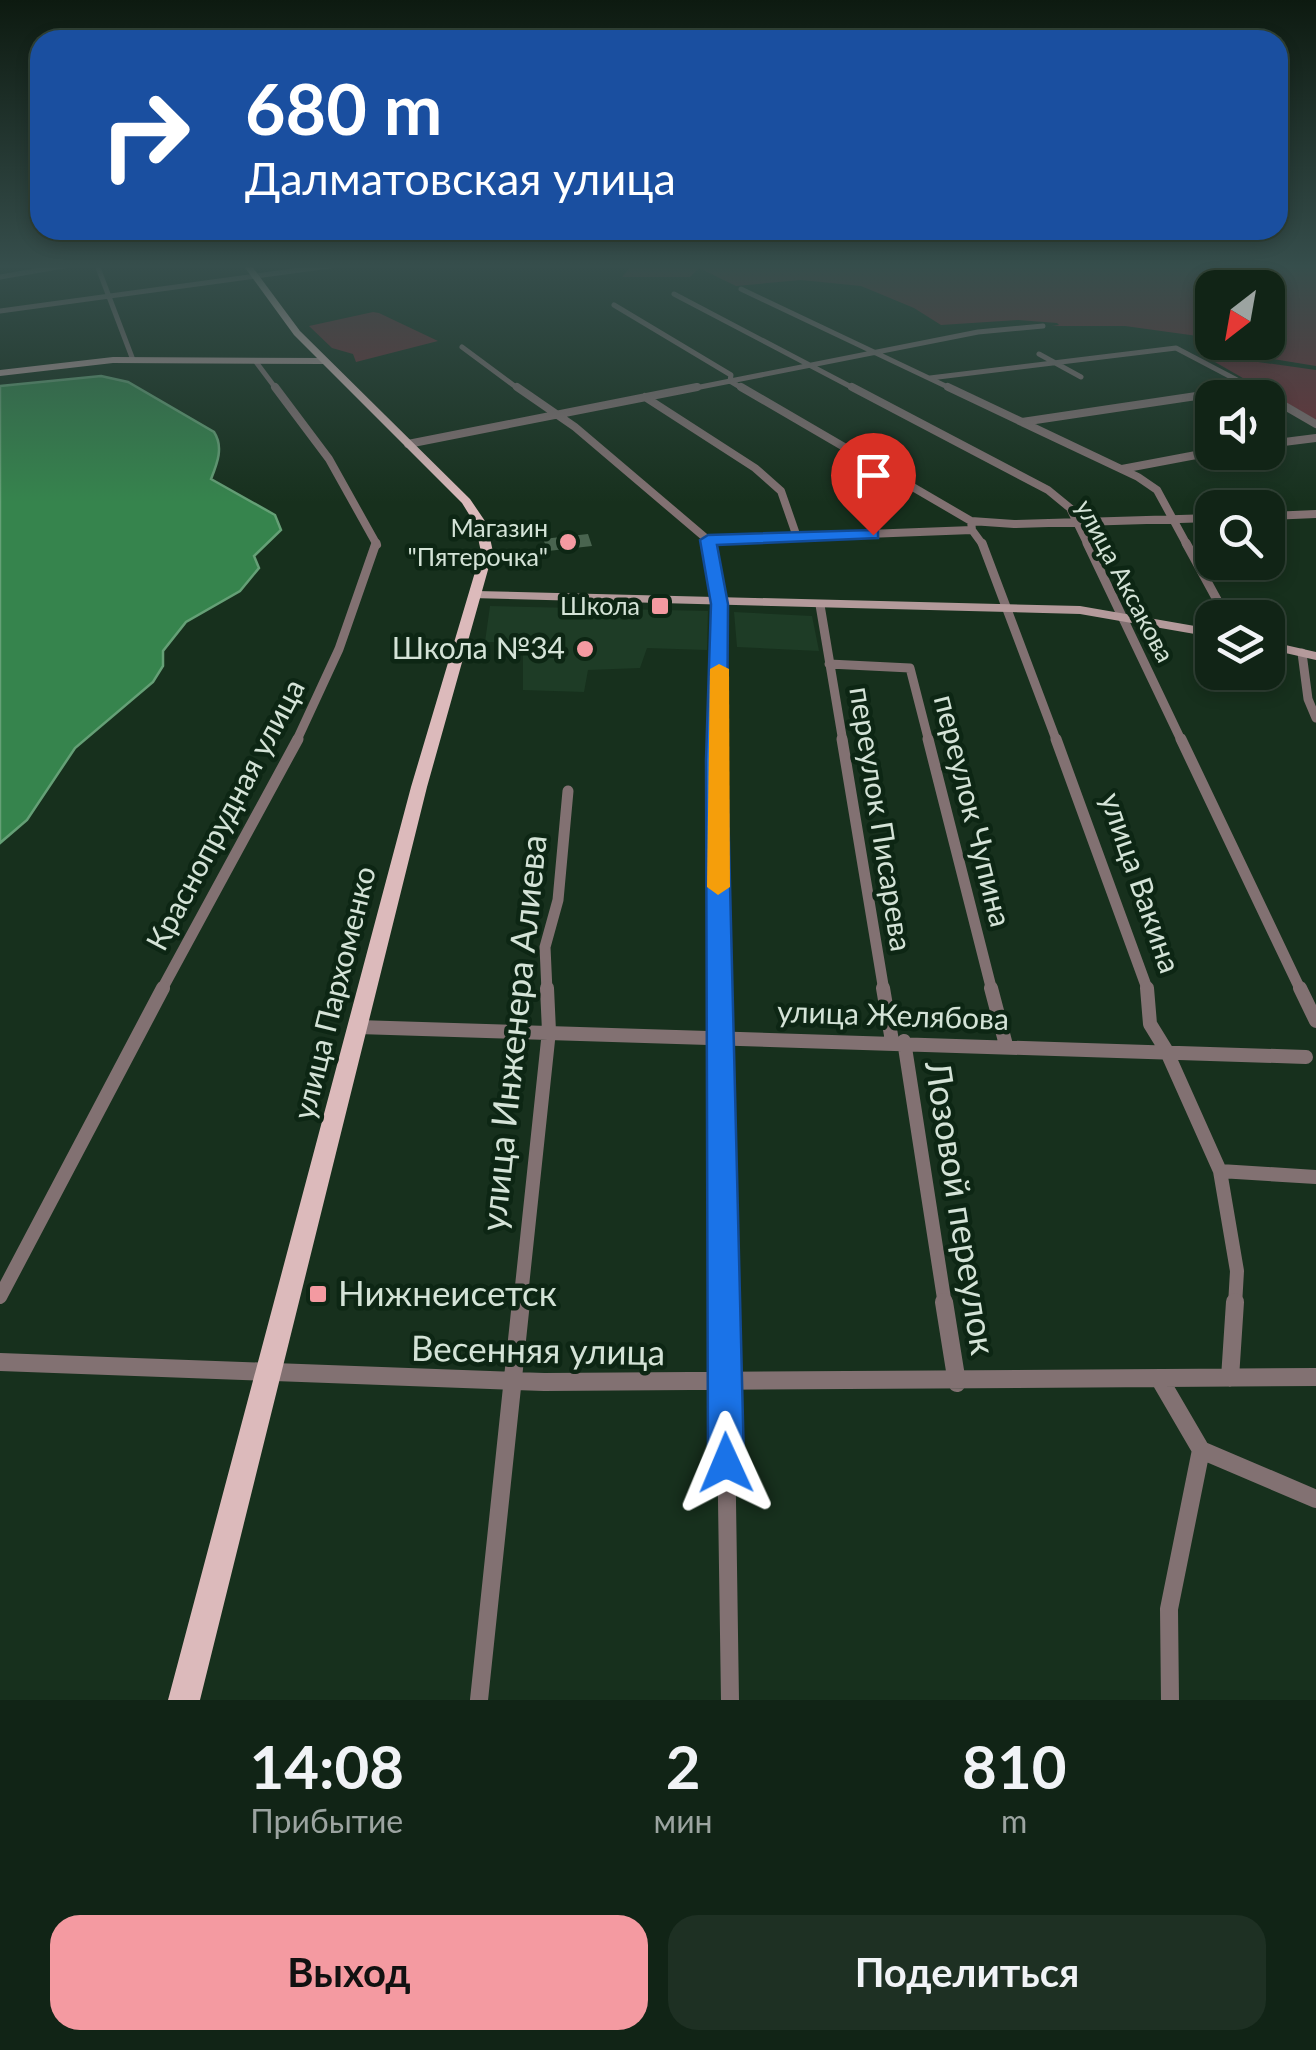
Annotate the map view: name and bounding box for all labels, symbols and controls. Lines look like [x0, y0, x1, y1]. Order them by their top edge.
text: 680 m [245, 66, 442, 150]
icon: right [80, 70, 210, 200]
text: Далматовская улица [245, 151, 676, 205]
north arrow [1195, 270, 1285, 360]
map controls [1195, 270, 1285, 690]
button: sound [1195, 380, 1285, 470]
pin [831, 433, 916, 536]
icon: arrive [846, 448, 901, 503]
button: search [1195, 490, 1285, 580]
street label: улица Аксакова [1070, 494, 1181, 667]
place label: Магазин "Пятерочка" [408, 512, 548, 571]
marker: Магазин "Пятерочка" [557, 531, 579, 553]
place label: Школа [560, 590, 640, 620]
marker: Школа [649, 595, 671, 617]
button: layers [1195, 600, 1285, 690]
place label: Школа №34 [392, 629, 565, 665]
marker: Школа №34 [574, 638, 596, 660]
street label: Краснопрудная улица [137, 672, 311, 956]
street label: переулок Писарева [843, 684, 921, 954]
street label: переулок Чупина [928, 691, 1020, 930]
street label: улица Вакина [1094, 787, 1190, 977]
street label: улица Инженера Алиева [470, 833, 554, 1233]
street label: улица Пархоменко [284, 862, 382, 1123]
street label: улица Желябова [776, 992, 1010, 1036]
street label: Лозовой переулок [918, 1057, 1006, 1358]
place label: Нижнеисетск [338, 1271, 557, 1313]
marker: Нижнеисетск [307, 1283, 329, 1305]
street label: Весенняя улица [411, 1326, 665, 1372]
position arrow [674, 1411, 778, 1515]
text: 14:08 [249, 1730, 404, 1802]
text: 2 [666, 1730, 701, 1802]
text: 810 [962, 1730, 1066, 1802]
text: Прибытие [250, 1801, 403, 1840]
text: мин [654, 1801, 713, 1840]
text: m [1001, 1801, 1027, 1840]
button: Выход [50, 1915, 648, 2030]
button: Поделиться [668, 1915, 1266, 2030]

